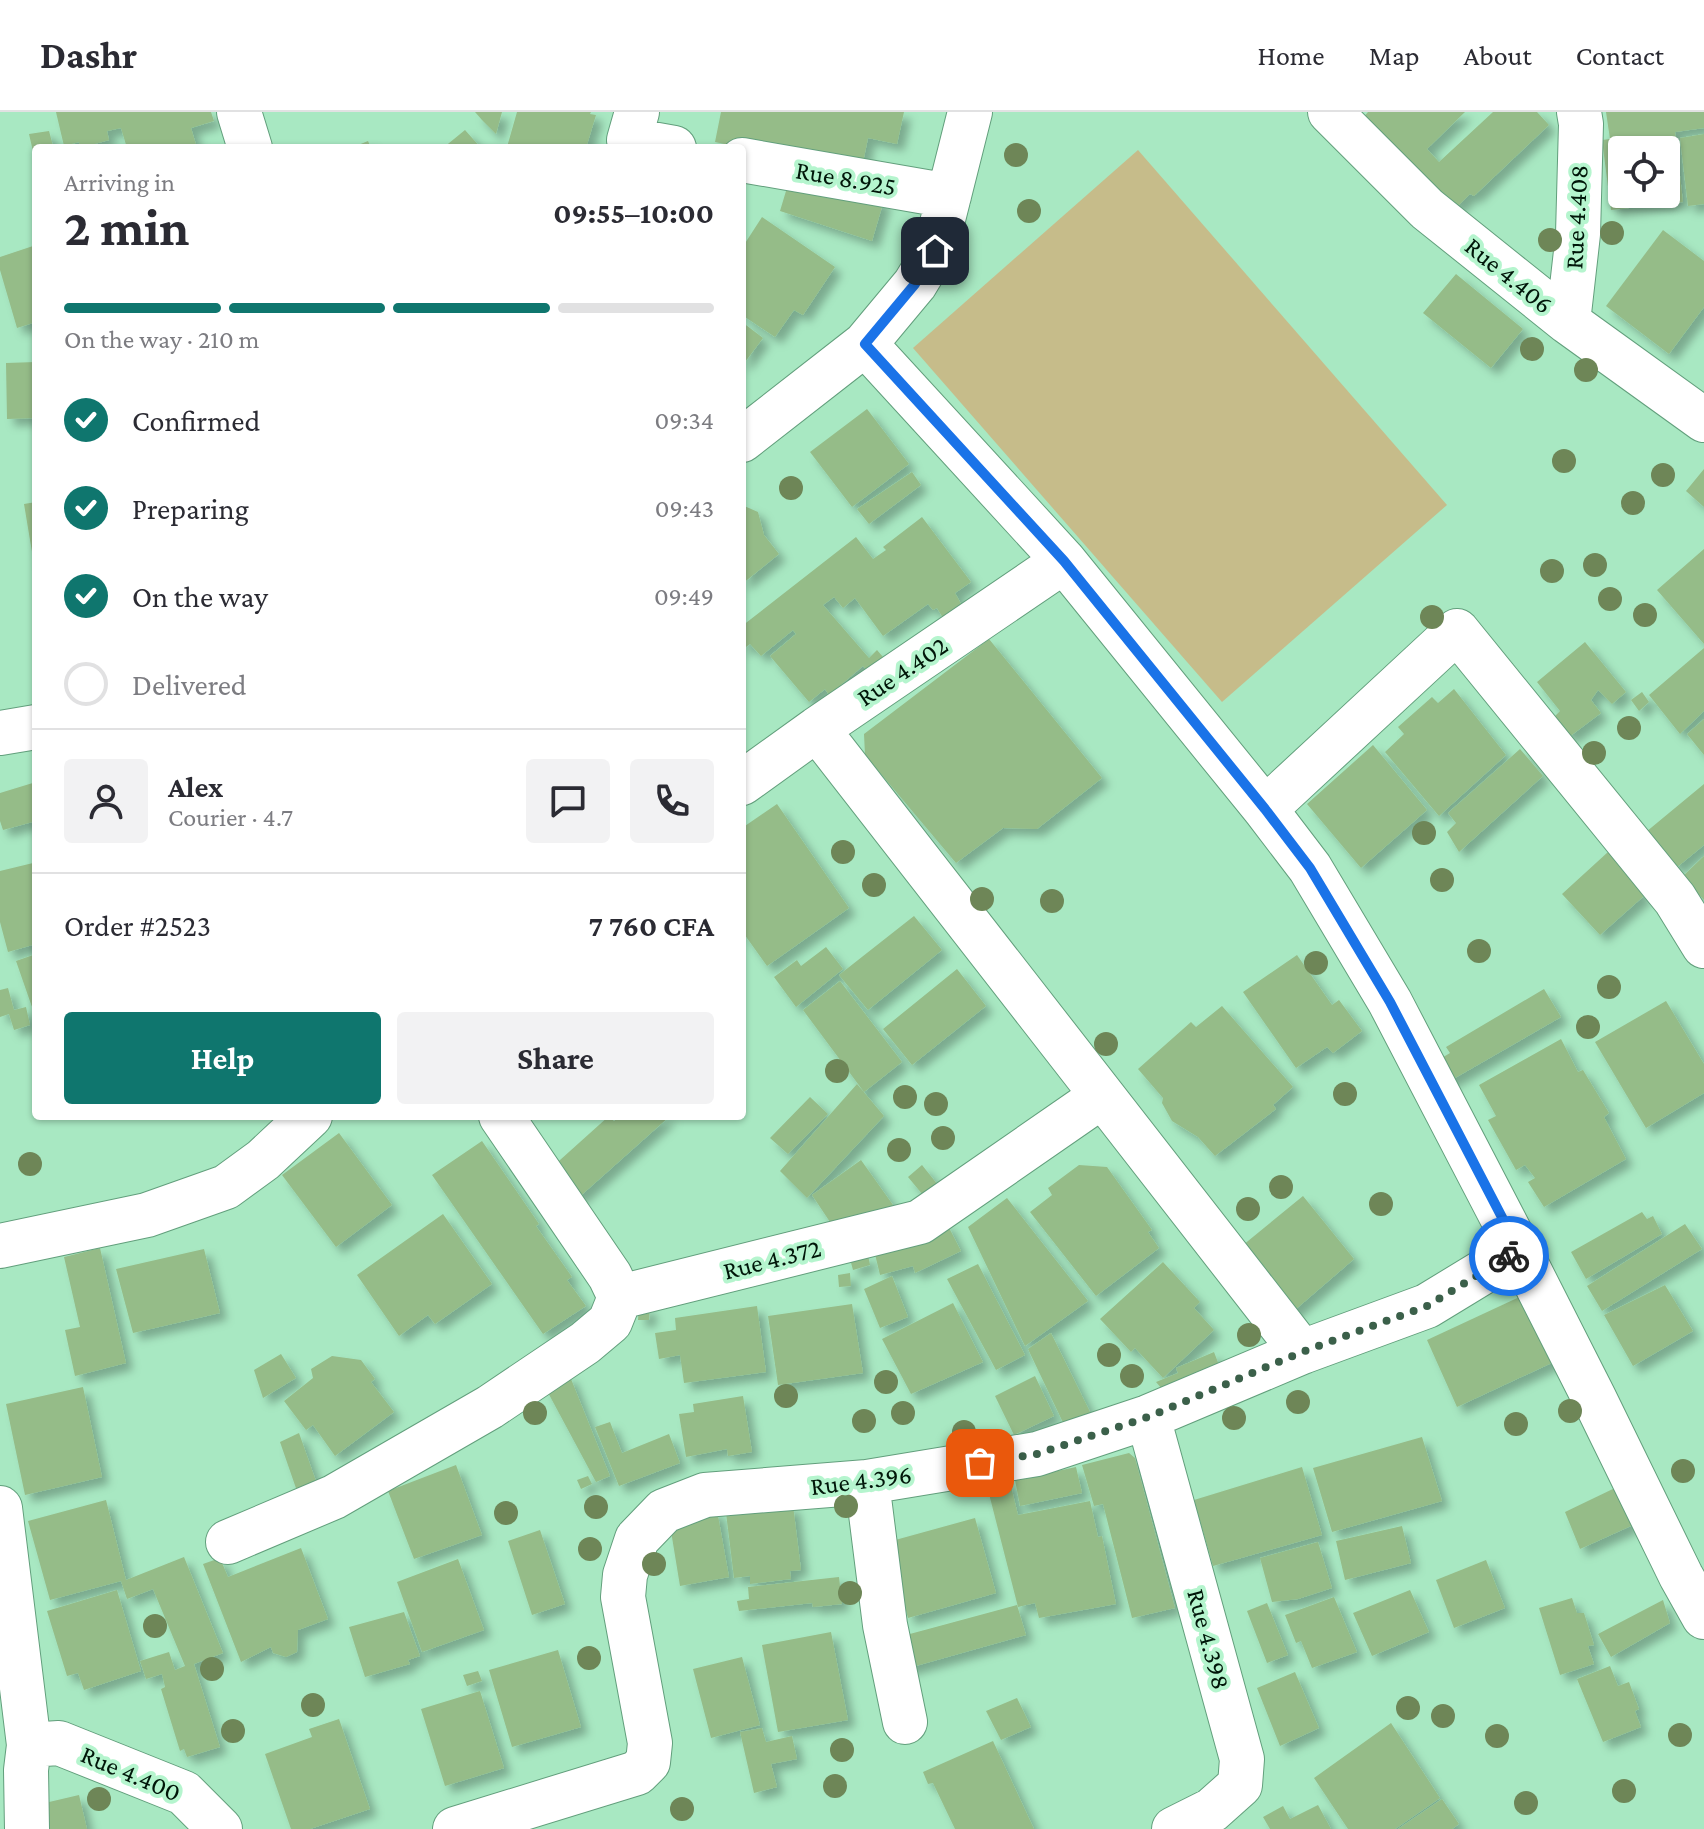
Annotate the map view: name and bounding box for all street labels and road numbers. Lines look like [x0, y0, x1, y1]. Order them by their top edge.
street label: Rue 8.925 [793, 155, 898, 202]
street label: Rue 4.408 [1559, 164, 1594, 270]
street label: Rue 4.406 [1459, 231, 1558, 319]
street label: Rue 4.402 [852, 631, 953, 712]
street label: Rue 4.372 [720, 1233, 824, 1286]
street label: Rue 4.396 [809, 1460, 913, 1501]
street label: Rue 4.398 [1181, 1586, 1236, 1693]
street label: Rue 4.400 [77, 1740, 185, 1807]

